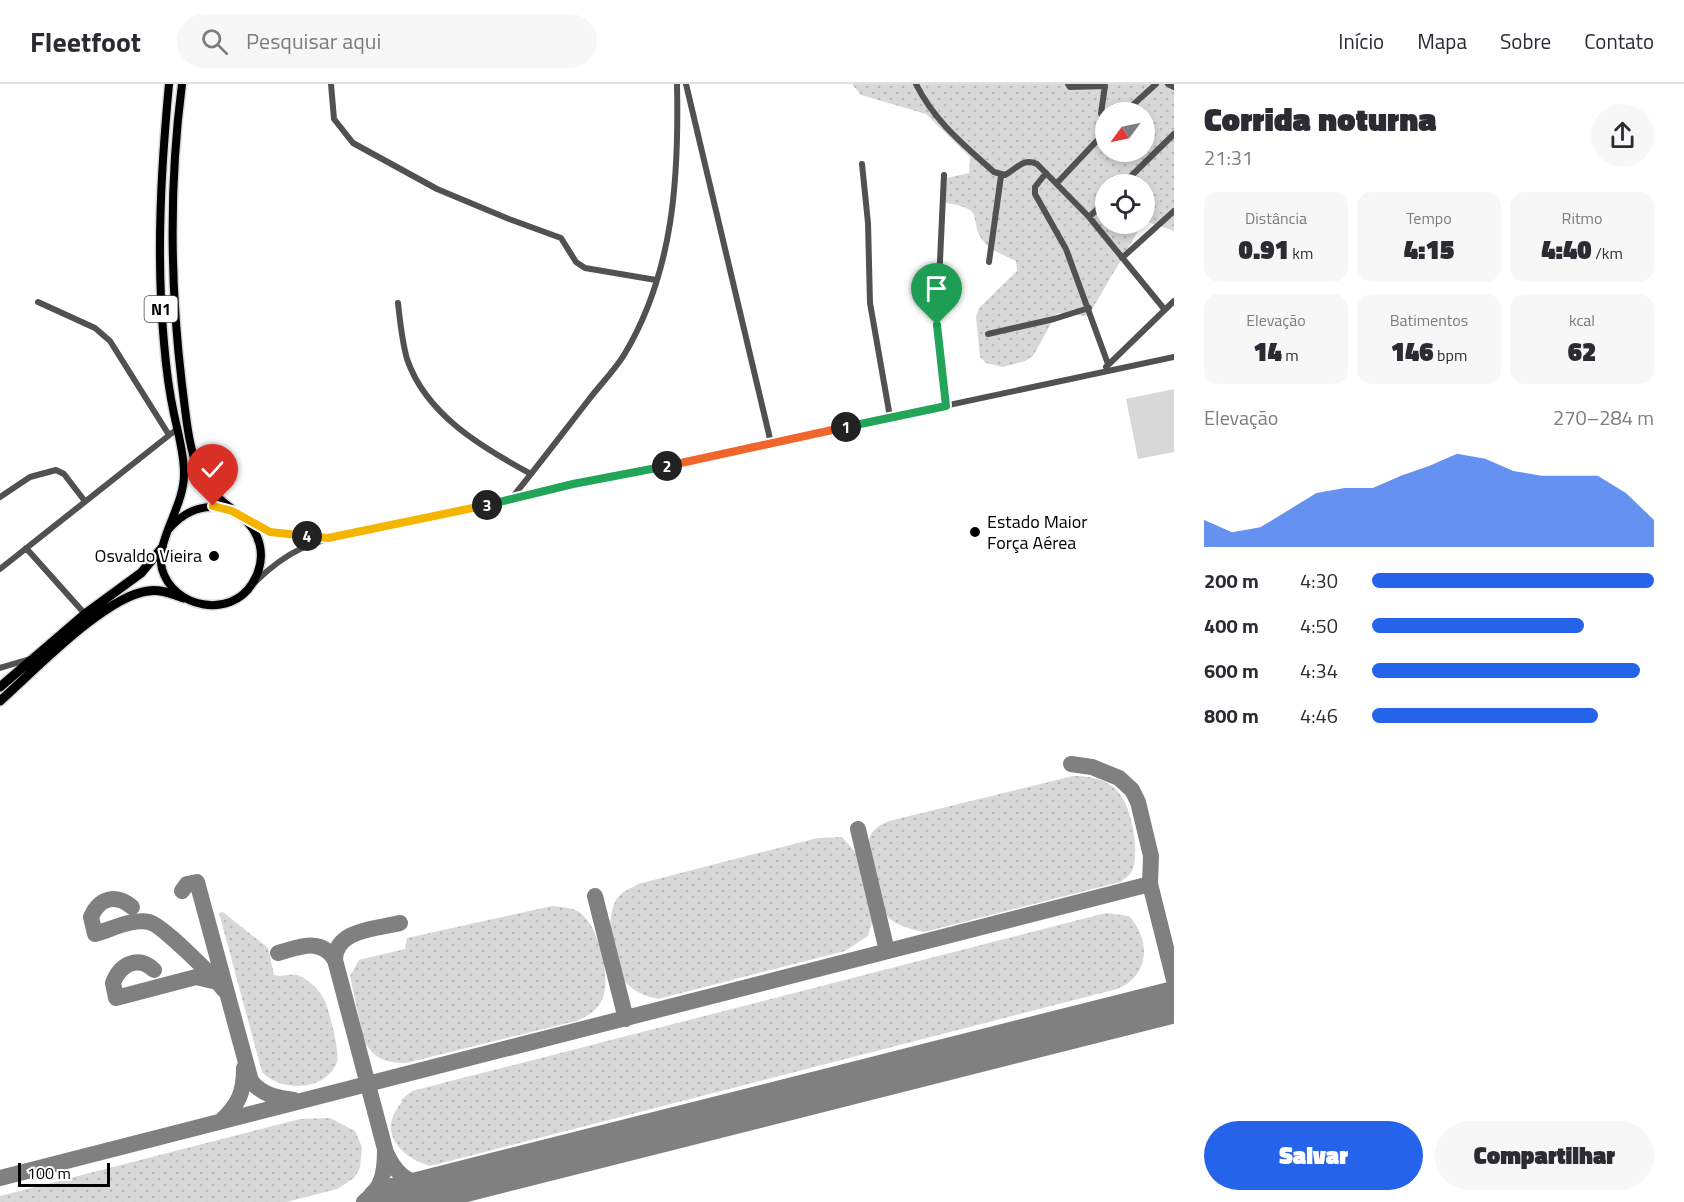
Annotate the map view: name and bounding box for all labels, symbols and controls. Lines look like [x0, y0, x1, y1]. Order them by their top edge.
search box [177, 14, 597, 68]
text: Fleetfoot [30, 20, 141, 63]
text: Pesquisar aqui [246, 24, 381, 58]
icon: search [198, 25, 231, 58]
text: Início [1338, 25, 1384, 57]
text: Mapa [1417, 25, 1467, 57]
text: Sobre [1500, 25, 1551, 57]
text: Contato [1584, 25, 1654, 57]
text: Corrida noturna [1204, 94, 1437, 144]
north arrow [1095, 102, 1155, 162]
map controls [1095, 102, 1155, 234]
button: share [1591, 104, 1654, 167]
text: 21:31 [1204, 142, 1253, 173]
button: locate [1095, 174, 1155, 234]
text: Distância [1245, 206, 1307, 230]
text: Tempo [1406, 206, 1452, 230]
text: Ritmo [1562, 206, 1602, 230]
text: 0.91 [1239, 230, 1289, 269]
text: 4:15 [1404, 230, 1454, 269]
text: 4:40 [1541, 230, 1592, 269]
text: km [1289, 241, 1313, 265]
text: /km [1592, 241, 1623, 265]
pin [911, 263, 962, 325]
icon: arrive [920, 272, 953, 305]
road number: N1 [144, 296, 178, 322]
text: Elevação [1246, 308, 1306, 332]
text: Batimentos [1390, 308, 1468, 332]
text: kcal [1569, 308, 1595, 332]
text: 14 [1253, 332, 1282, 371]
text: 146 [1391, 332, 1434, 371]
text: 62 [1568, 332, 1596, 371]
text: m [1282, 343, 1299, 367]
text: bpm [1434, 343, 1467, 367]
text: Elevação [1204, 402, 1278, 433]
text: 270–284 m [1553, 402, 1654, 433]
pin: 1 [831, 412, 861, 442]
text: 1 [842, 415, 850, 439]
pin [187, 444, 238, 506]
pin: 2 [652, 451, 682, 481]
icon: check [196, 453, 229, 486]
text: 2 [663, 454, 671, 478]
pin: 3 [472, 490, 502, 520]
text: 3 [483, 493, 491, 517]
place label: Estado Maior Força Aérea [987, 508, 1087, 556]
pin: 4 [292, 521, 322, 551]
text: 4 [303, 524, 311, 548]
marker: Estado Maior Força Aérea [968, 525, 982, 539]
place label: Osvaldo Vieira [95, 542, 202, 569]
marker: Osvaldo Vieira [207, 549, 221, 563]
text: 200 m [1204, 565, 1259, 596]
text: 4:30 [1300, 565, 1338, 596]
text: 400 m [1204, 610, 1259, 641]
text: 4:50 [1300, 610, 1338, 641]
text: 600 m [1204, 655, 1259, 686]
text: 4:34 [1300, 655, 1338, 686]
text: 800 m [1204, 700, 1259, 731]
text: 4:46 [1300, 700, 1338, 731]
button: Salvar [1204, 1121, 1423, 1190]
button: Compartilhar [1435, 1121, 1654, 1190]
scale bar [18, 1160, 110, 1188]
text: 100 m [27, 1161, 71, 1185]

